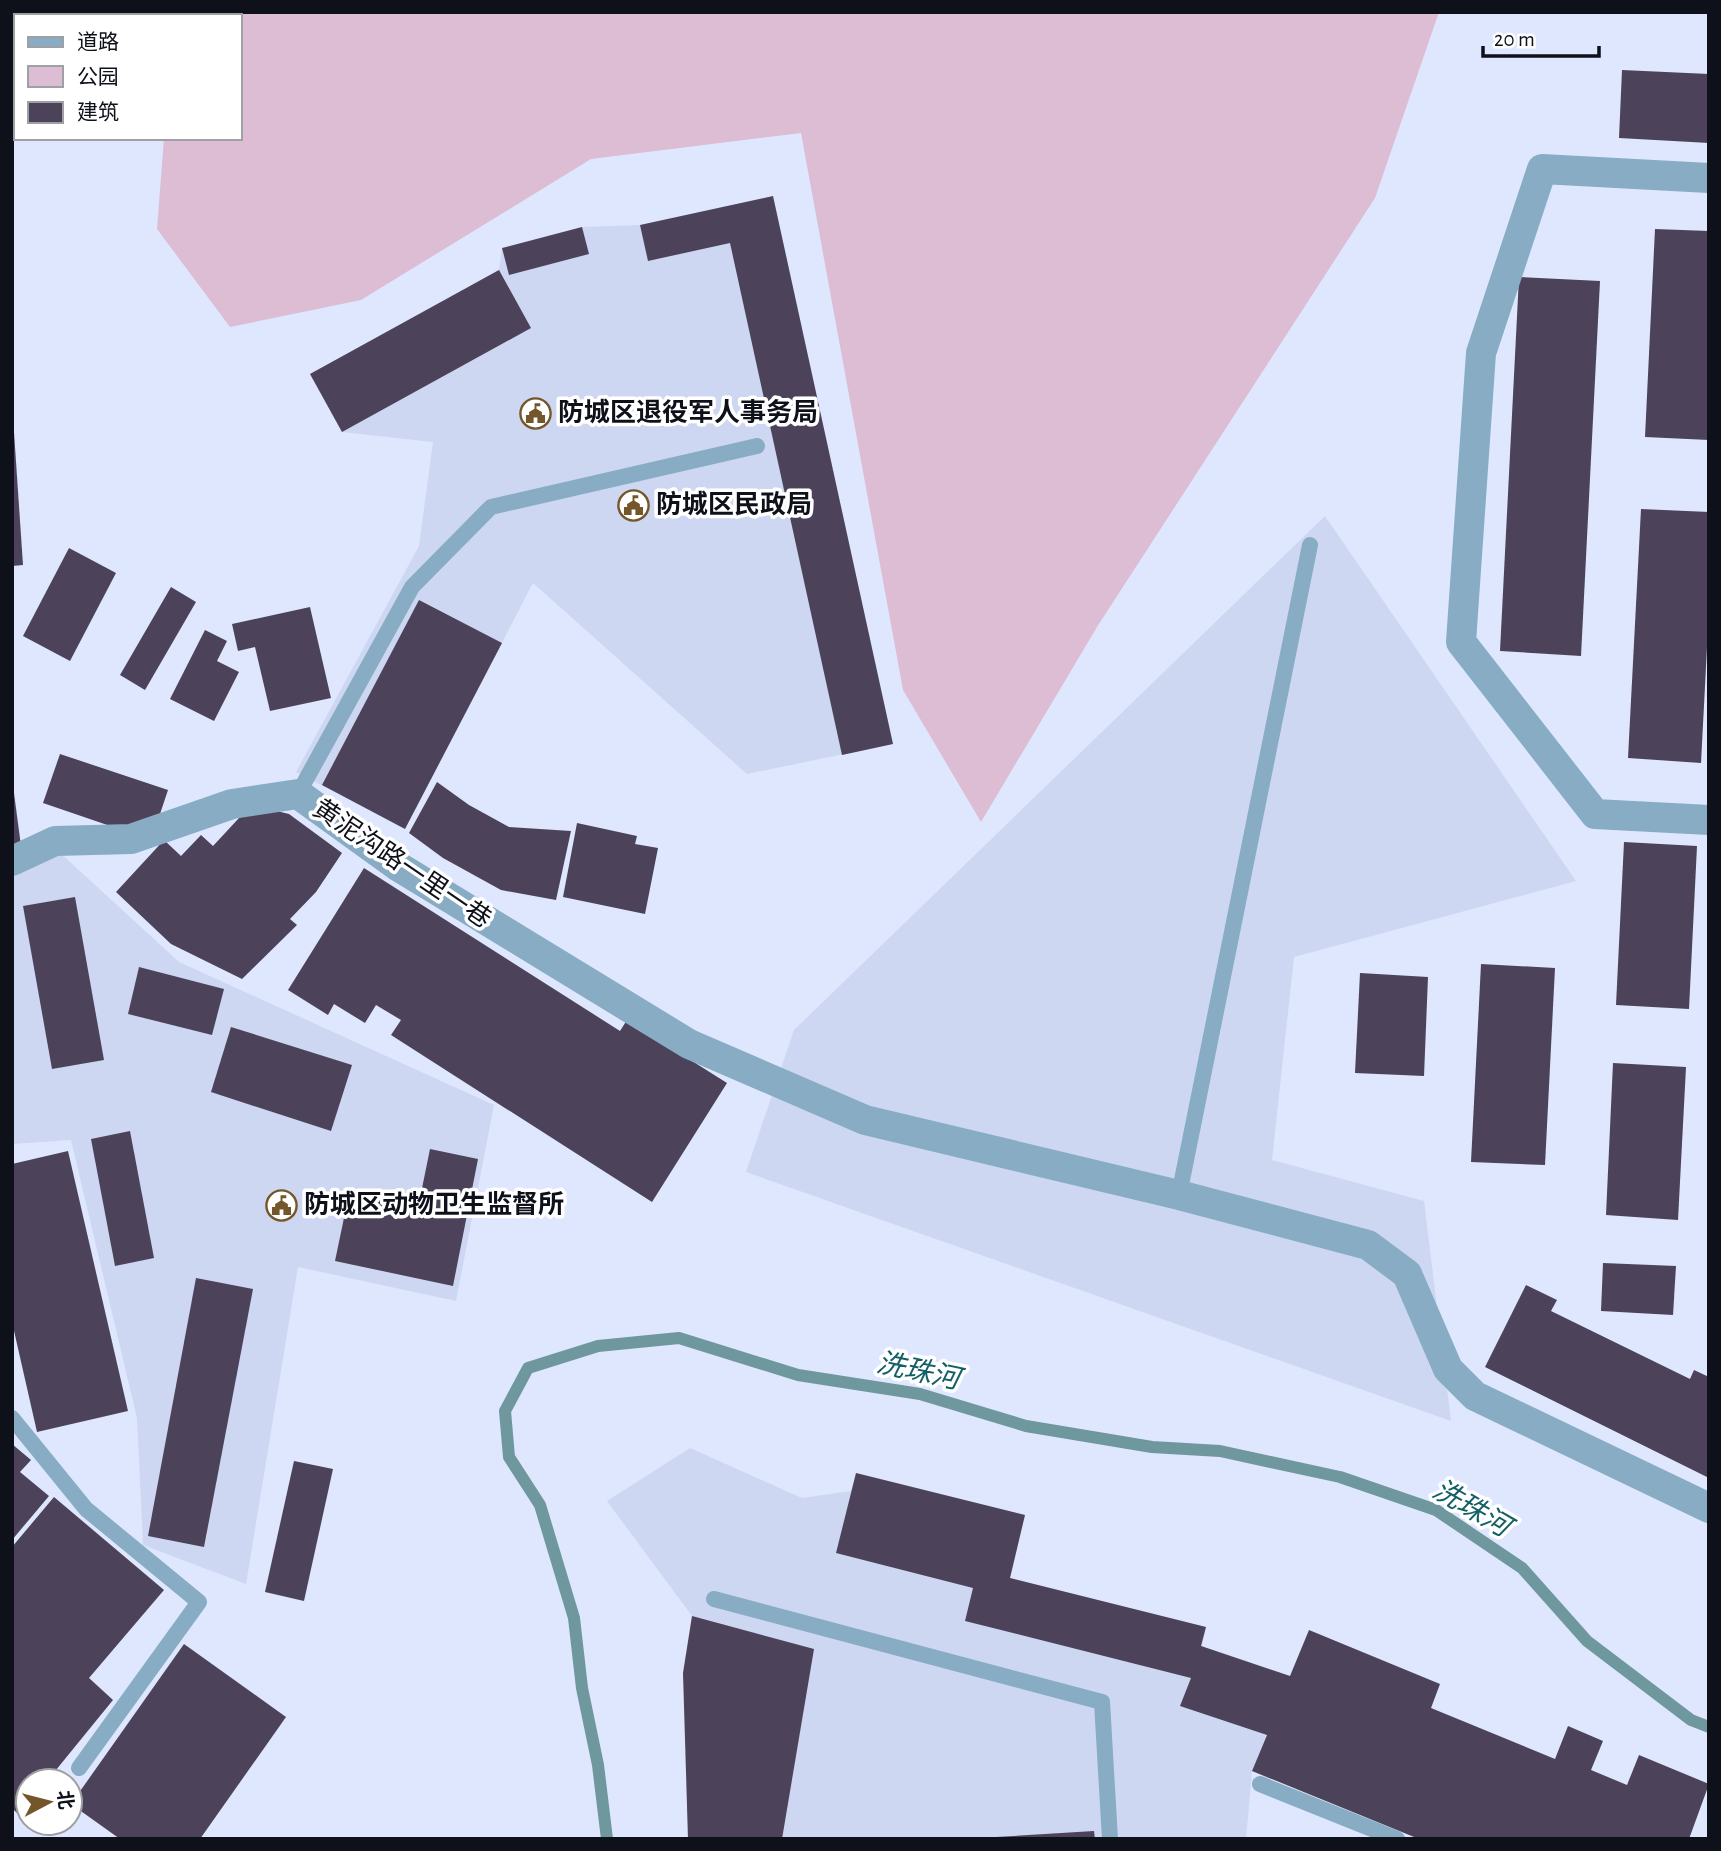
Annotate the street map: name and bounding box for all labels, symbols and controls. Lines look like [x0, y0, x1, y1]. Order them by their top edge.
legend [14, 14, 242, 140]
scale bar [1483, 14, 1598, 58]
text: 20 m [1494, 29, 1535, 50]
text: 道路 [77, 31, 119, 53]
text: 公园 [77, 66, 119, 88]
text: 建筑 [77, 101, 119, 123]
public building icon: 防城区退役军人事务局 [518, 396, 552, 430]
place label: 防城区退役军人事务局 [558, 398, 818, 426]
public building icon: 防城区民政局 [616, 488, 650, 522]
place label: 防城区民政局 [656, 490, 812, 518]
street label: 黄泥沟路一里一巷 [309, 793, 497, 933]
public building icon: 防城区动物卫生监督所 [264, 1188, 298, 1222]
place label: 防城区动物卫生监督所 [304, 1190, 564, 1218]
water label: 洗珠河 [874, 1348, 967, 1395]
water label: 洗珠河 [1428, 1474, 1520, 1545]
north arrow [14, 1767, 84, 1837]
text: 北 [54, 1789, 76, 1811]

